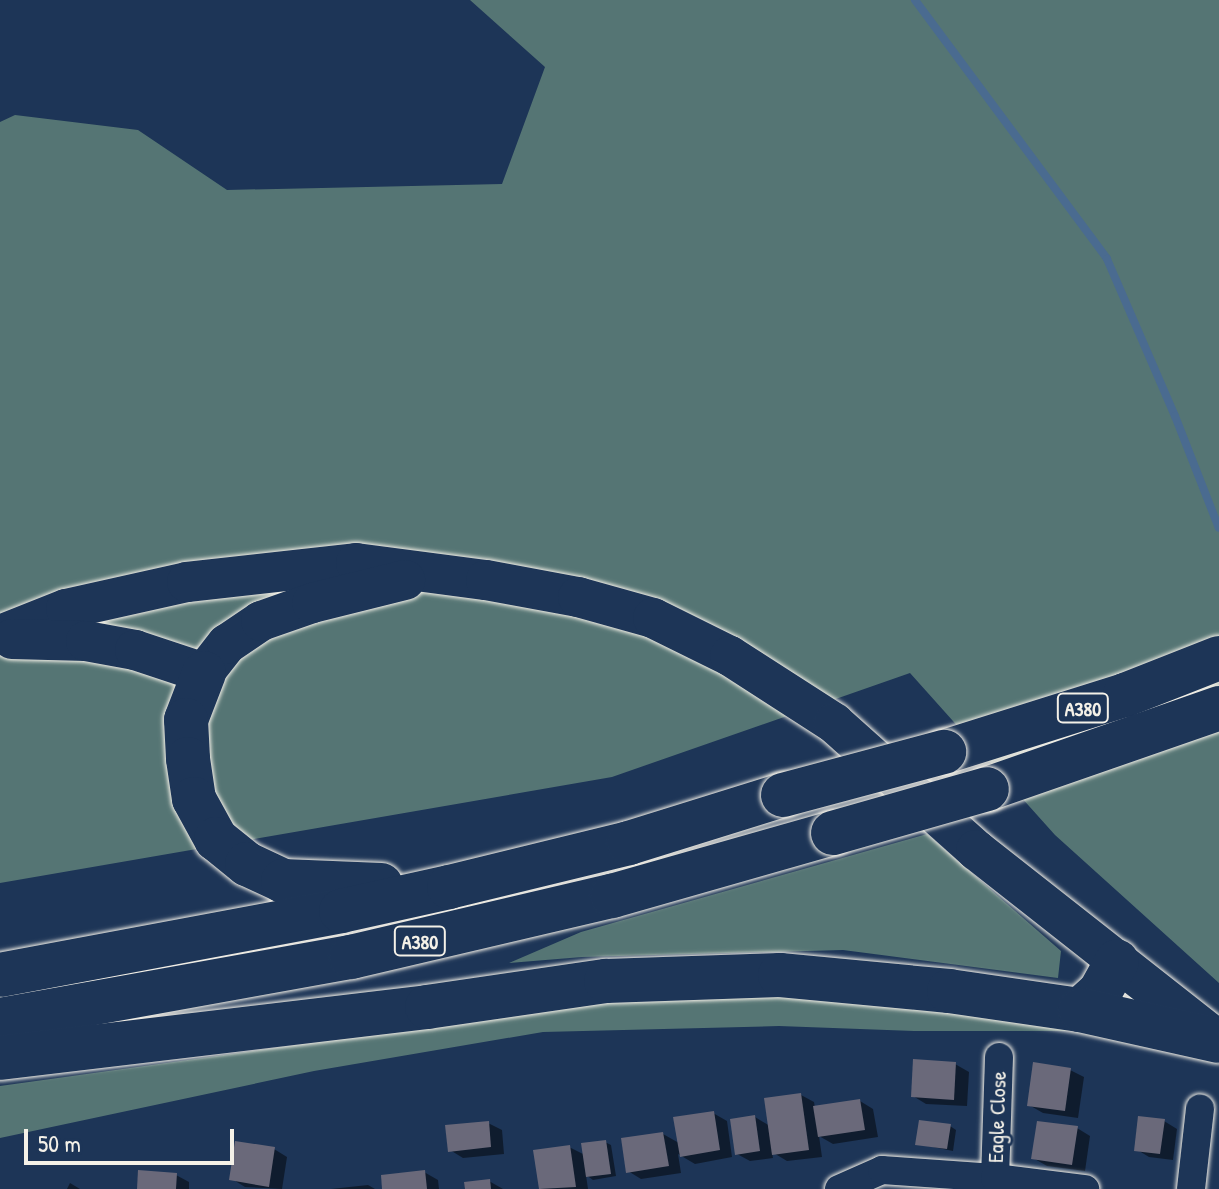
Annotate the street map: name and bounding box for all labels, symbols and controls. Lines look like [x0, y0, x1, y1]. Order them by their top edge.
road number: A380 [1055, 692, 1111, 724]
road number: A380 [392, 925, 448, 957]
street label: Eagle Close [982, 1071, 1012, 1163]
scale bar [28, 1113, 238, 1163]
text: 50 m [38, 1127, 81, 1159]

